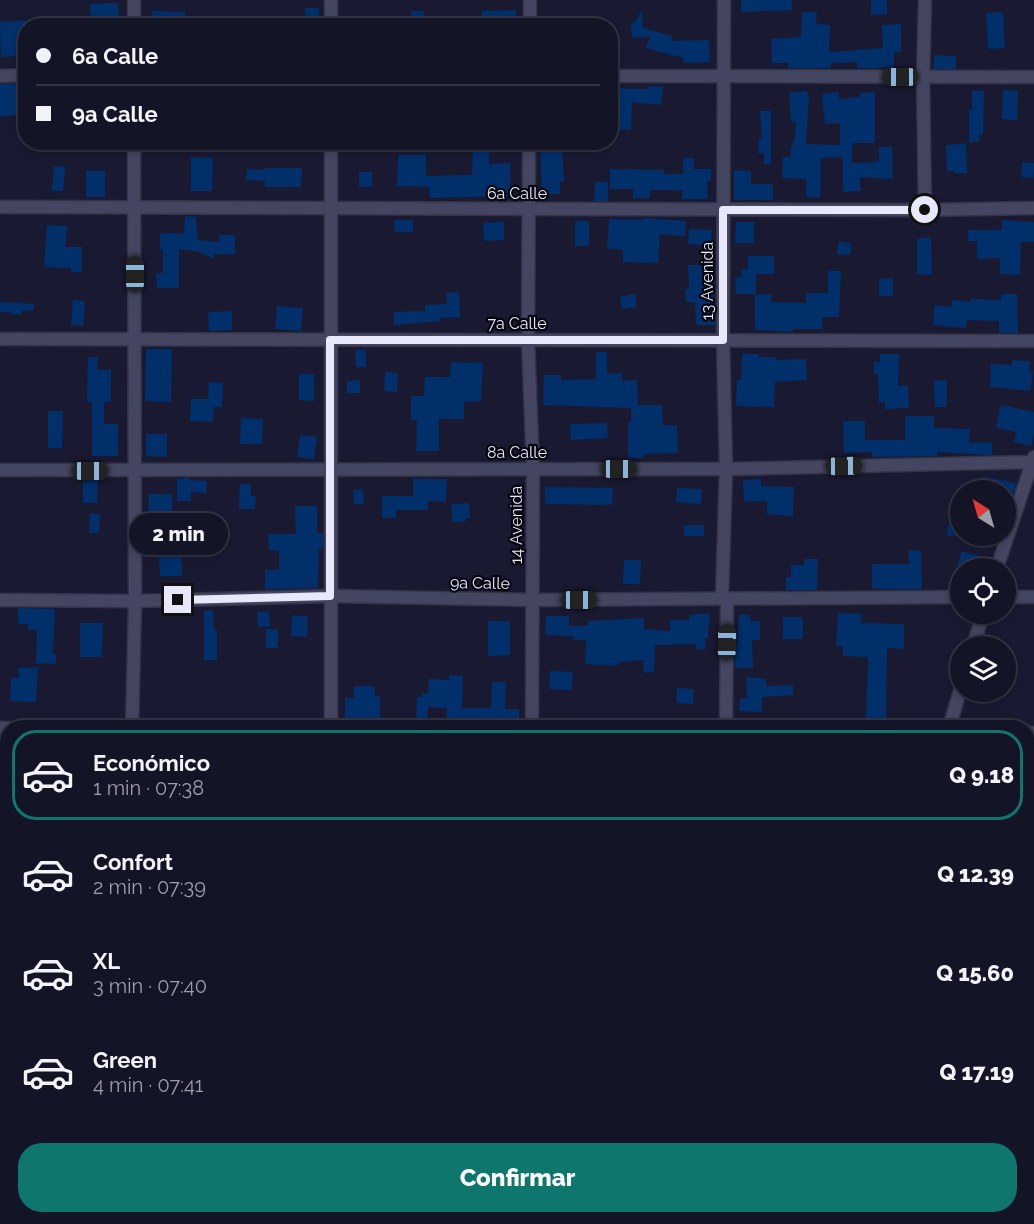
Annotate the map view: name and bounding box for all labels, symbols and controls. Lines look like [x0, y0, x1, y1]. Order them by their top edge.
text: 6a Calle [72, 43, 158, 69]
car [882, 68, 918, 86]
text: 9a Calle [72, 101, 158, 127]
street label: 6a Calle [487, 184, 547, 203]
route start [911, 196, 938, 223]
street label: 13 Avenida [698, 242, 717, 320]
car [126, 256, 144, 292]
street label: 7a Calle [487, 314, 547, 333]
street label: 8a Calle [487, 443, 547, 462]
car [826, 457, 862, 475]
car [601, 460, 637, 478]
car [72, 462, 108, 480]
north arrow [950, 480, 1016, 546]
map controls [950, 480, 1016, 702]
street label: 14 Avenida [507, 486, 526, 564]
callout: 2 min [128, 513, 228, 555]
text: 2 min [152, 522, 205, 546]
button: locate [950, 558, 1016, 624]
street label: 9a Calle [450, 573, 510, 593]
route end [164, 586, 191, 613]
car [561, 591, 597, 609]
car [718, 624, 736, 660]
button: layers [950, 636, 1016, 702]
icon: car [21, 748, 75, 802]
text: Económico [93, 750, 210, 776]
text: Q 9.18 [949, 762, 1014, 788]
text: 1 min · 07:38 [93, 776, 204, 800]
icon: car [21, 847, 75, 901]
text: Confort [93, 849, 173, 875]
text: Q 12.39 [937, 861, 1014, 887]
text: 2 min · 07:39 [93, 875, 206, 899]
icon: car [21, 946, 75, 1000]
text: XL [93, 948, 120, 974]
text: Q 15.60 [936, 960, 1014, 986]
text: 3 min · 07:40 [93, 974, 207, 998]
icon: car [21, 1045, 75, 1099]
text: Green [93, 1047, 157, 1073]
text: Q 17.19 [940, 1059, 1014, 1085]
text: 4 min · 07:41 [93, 1073, 203, 1097]
button: Confirmar [18, 1143, 1017, 1212]

